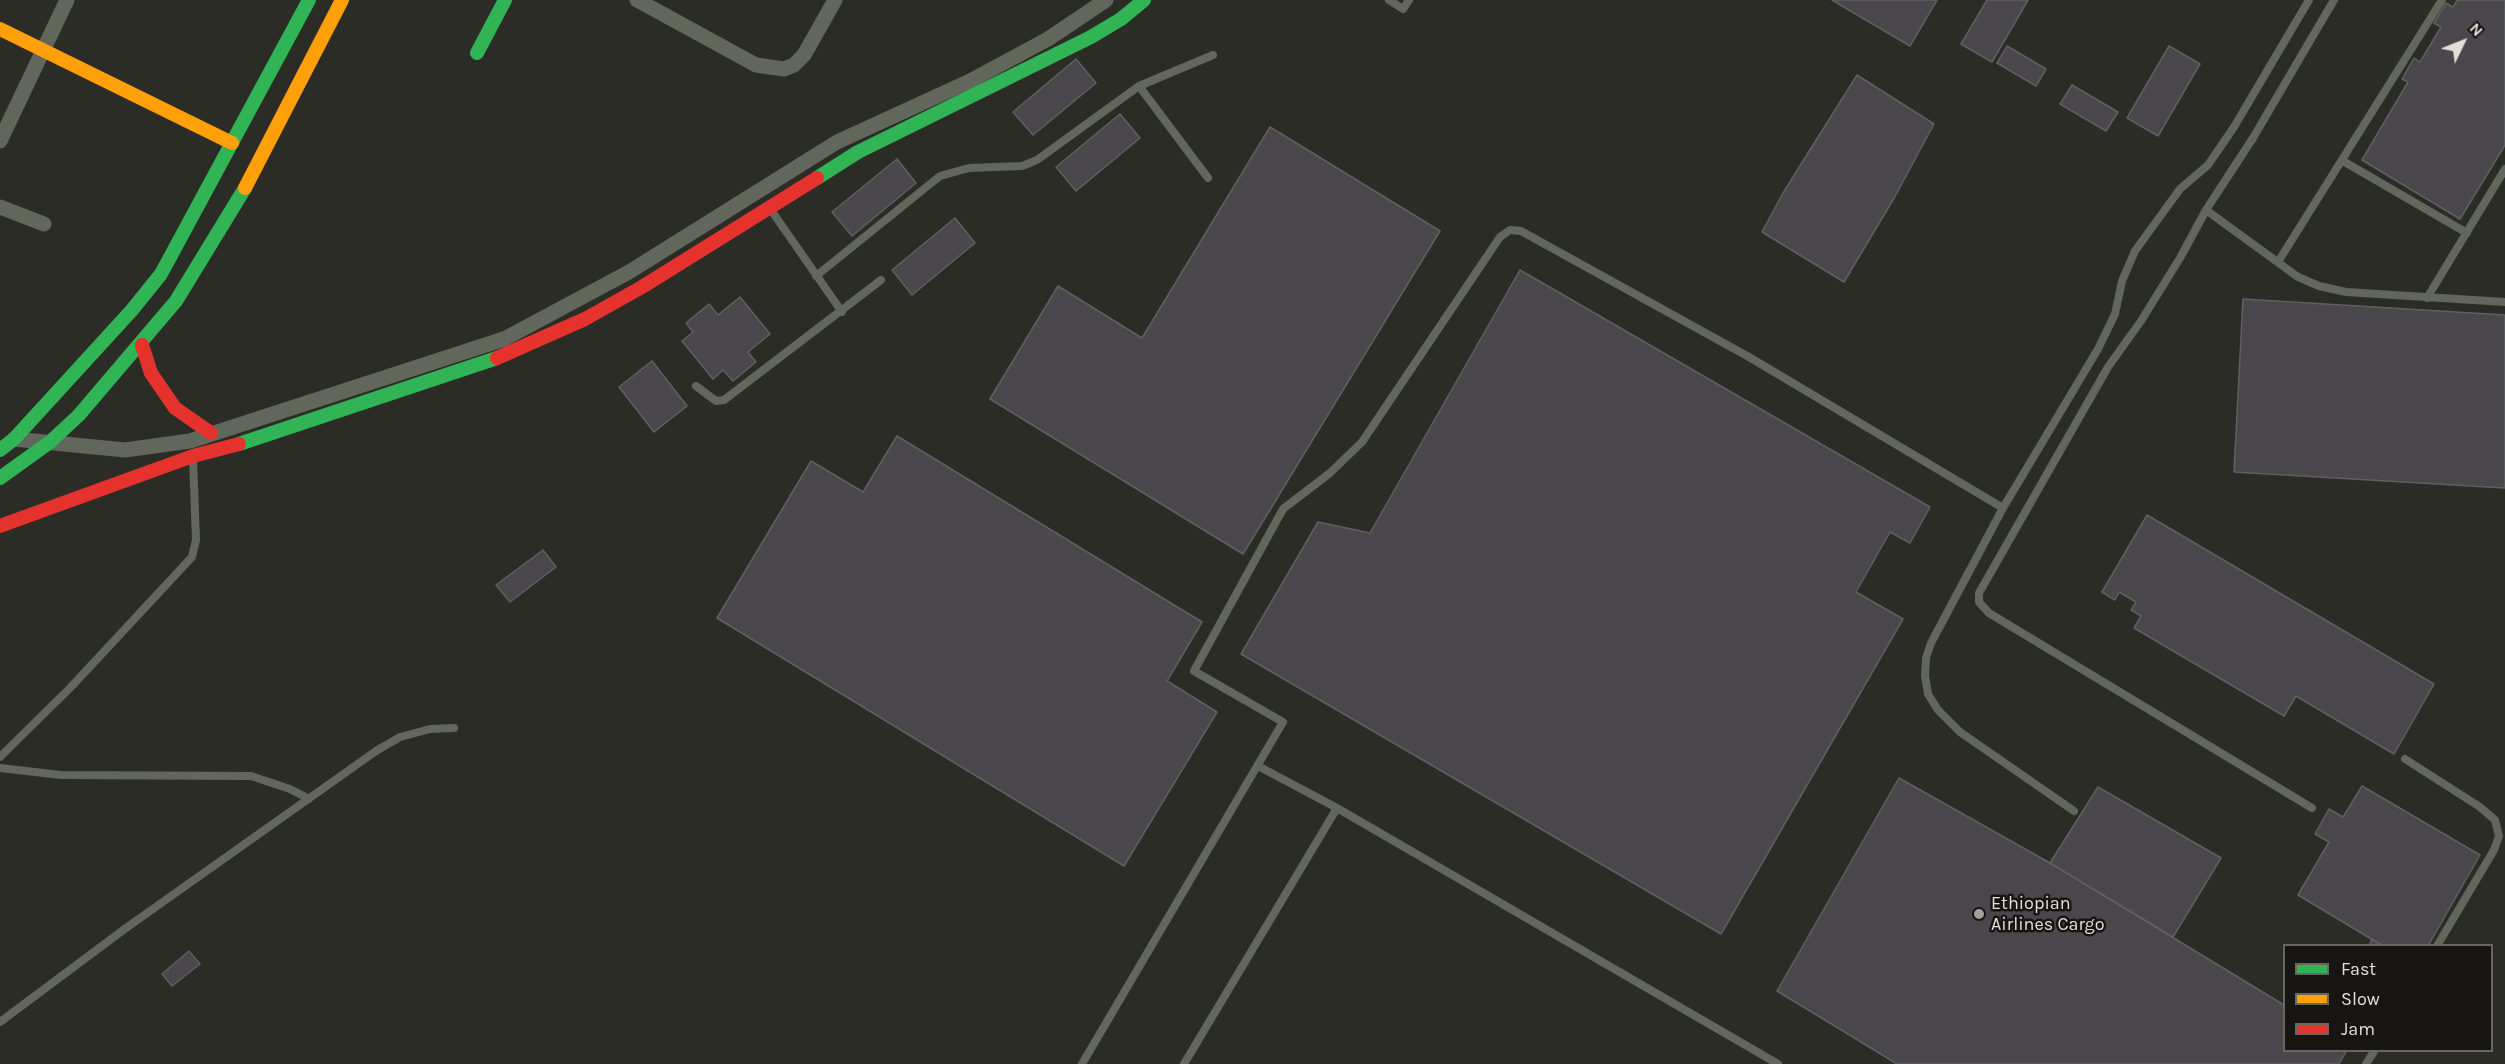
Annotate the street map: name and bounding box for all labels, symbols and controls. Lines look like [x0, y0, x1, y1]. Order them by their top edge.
north arrow [2433, 12, 2493, 72]
text: N [2466, 19, 2487, 40]
place label: Ethiopian Airlines Cargo [1991, 893, 2105, 936]
marker: Ethiopian Airlines Cargo [1972, 907, 1986, 921]
legend [2283, 944, 2493, 1052]
text: Fast [2341, 958, 2376, 980]
text: Slow [2341, 988, 2380, 1010]
text: Jam [2341, 1018, 2375, 1040]

